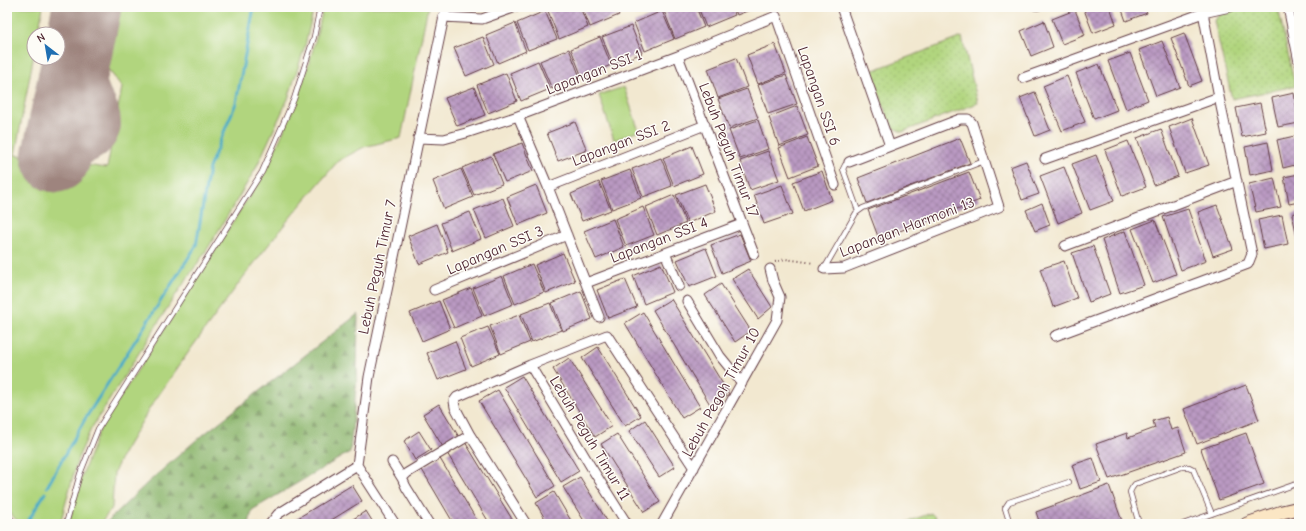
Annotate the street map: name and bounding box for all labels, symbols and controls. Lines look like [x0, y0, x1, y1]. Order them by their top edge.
north arrow [26, 26, 66, 66]
text: N [35, 30, 48, 45]
street label: Lapangan SSI 6 [794, 44, 844, 148]
street label: Lapangan SSI 1 [543, 45, 645, 99]
street label: Lebuh Peguh Timur 17 [695, 80, 763, 220]
street label: Lapangan SSI 2 [570, 116, 672, 170]
street label: Lapangan Harmoni 13 [837, 193, 977, 261]
street label: Lebuh Peguh Timur 7 [354, 198, 400, 336]
street label: Lapangan SSI 4 [608, 213, 710, 267]
street label: Lapangan SSI 3 [444, 222, 546, 278]
street label: Lebuh Pegoh Timur 10 [678, 324, 764, 460]
street label: Lebuh Peguh Timur 11 [546, 373, 634, 503]

